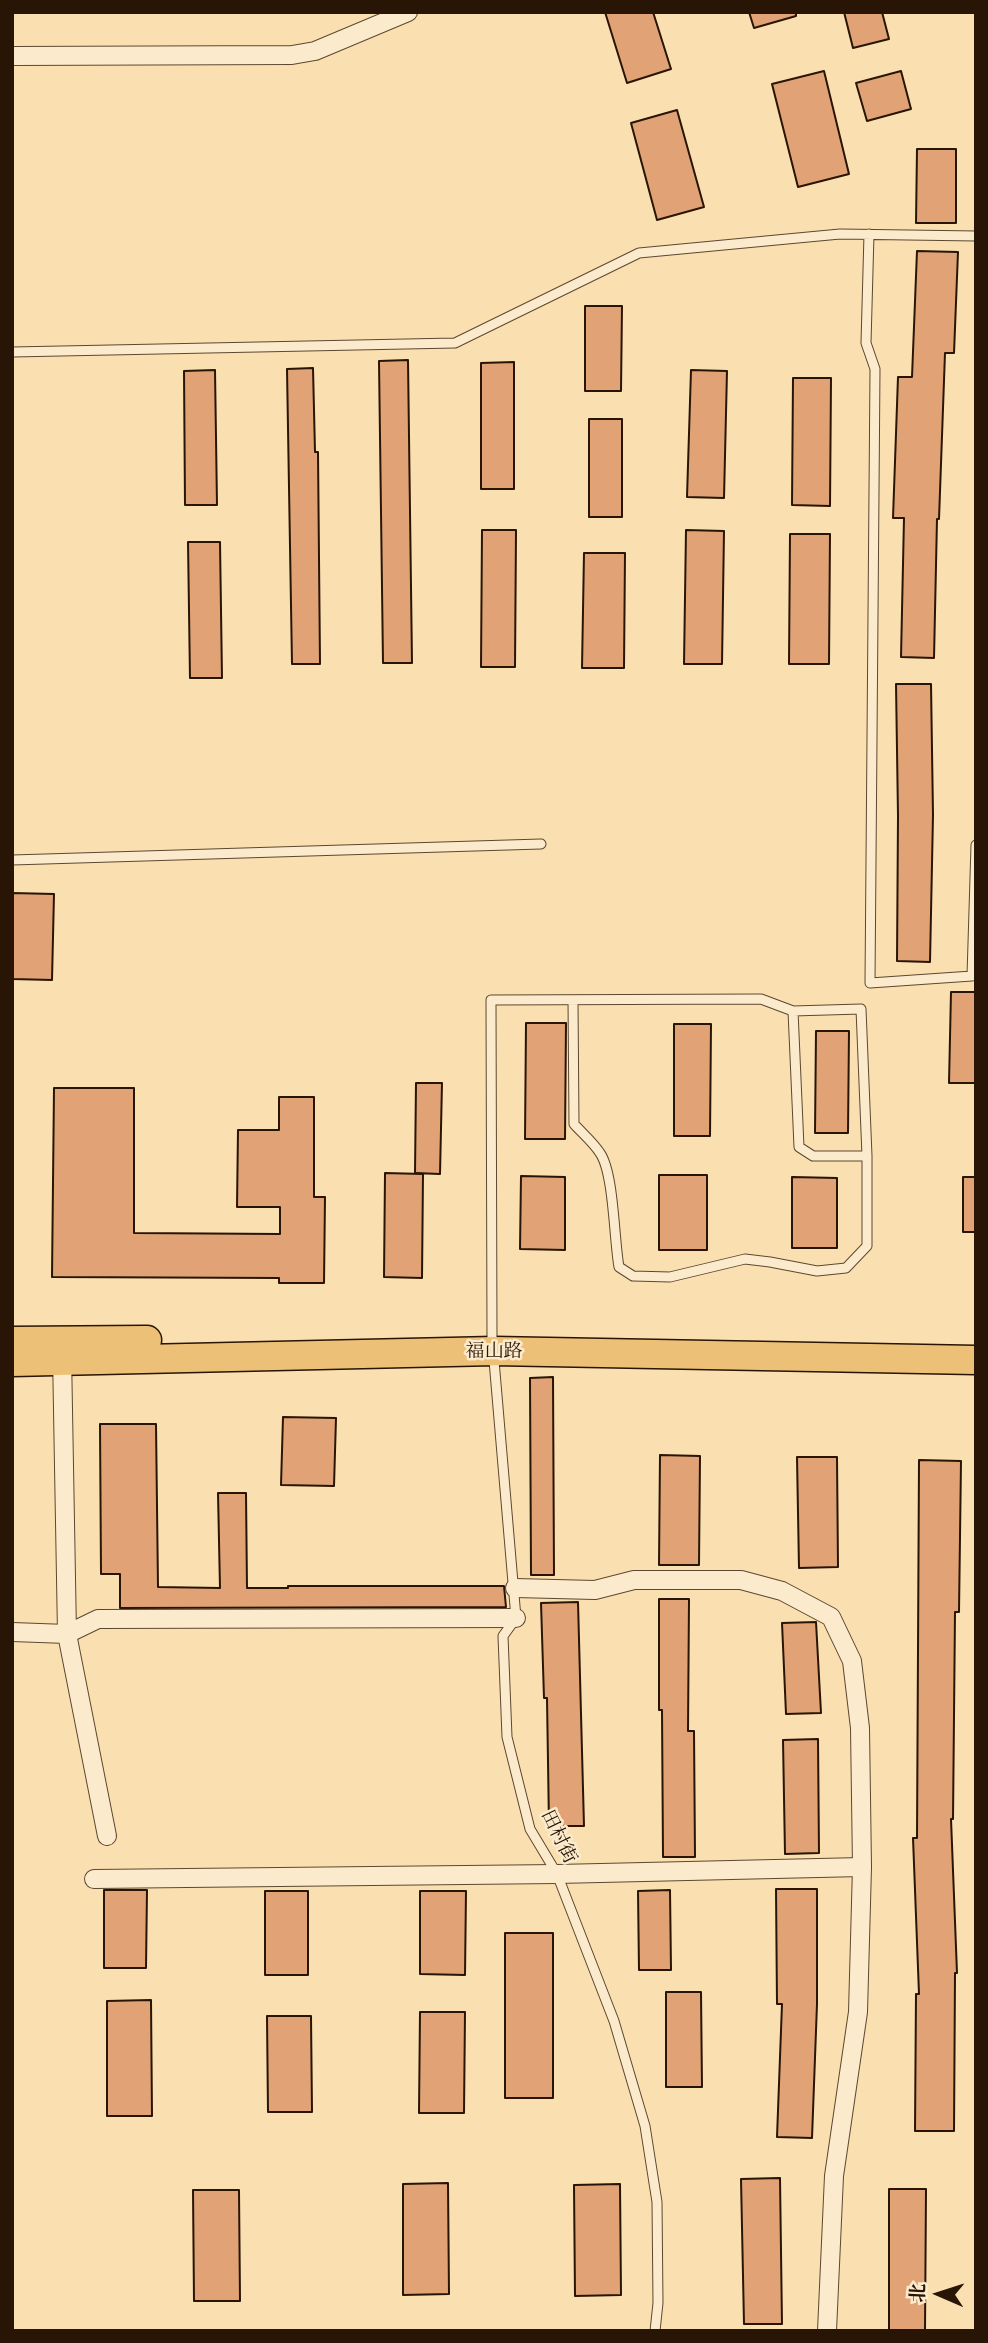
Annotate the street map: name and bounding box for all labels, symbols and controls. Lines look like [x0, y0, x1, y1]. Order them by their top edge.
street label: 福山路 [466, 1341, 522, 1363]
street label: 田村街 [535, 1806, 581, 1868]
north arrow [904, 2259, 974, 2329]
text: 北 [905, 2283, 932, 2303]

